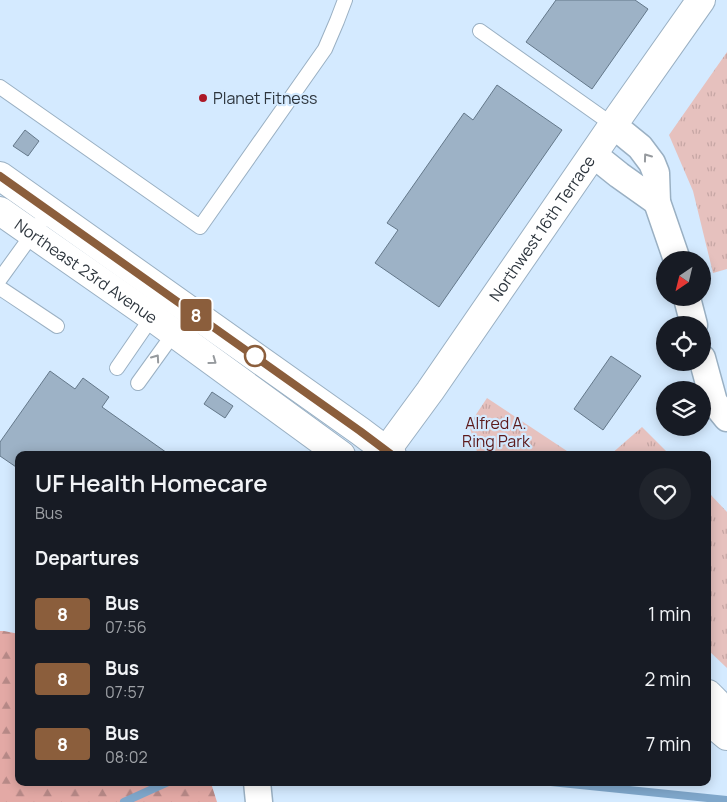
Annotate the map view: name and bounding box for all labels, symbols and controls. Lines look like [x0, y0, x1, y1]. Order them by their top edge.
place label: Planet Fitness [213, 87, 318, 109]
marker: Planet Fitness [197, 92, 209, 104]
street label: Northwest 16th Terrace [484, 151, 600, 306]
one-way arrow [645, 154, 653, 163]
street label: Northeast 23rd Avenue [10, 214, 162, 329]
north arrow [656, 251, 711, 306]
map controls [656, 251, 711, 436]
line badge: 8 [180, 299, 212, 331]
text: 8 [190, 303, 202, 327]
button: locate [656, 316, 711, 371]
unlabelled marker [244, 345, 266, 367]
one-way arrow [150, 354, 159, 364]
one-way arrow [207, 356, 216, 364]
button: layers [656, 381, 711, 436]
park label: Alfred A. Ring Park [462, 412, 531, 452]
text: UF Health Homecare [35, 466, 268, 499]
button: heart [639, 468, 691, 520]
text: Bus [35, 502, 63, 524]
text: Departures [35, 545, 139, 571]
text: Bus [105, 590, 139, 616]
text: 1 min [648, 601, 691, 627]
text: 8 [57, 602, 68, 626]
text: 07:56 [105, 616, 147, 638]
text: Bus [105, 655, 139, 681]
text: 2 min [645, 666, 691, 692]
text: 8 [57, 667, 68, 691]
text: 07:57 [105, 681, 145, 703]
text: Bus [105, 720, 139, 746]
text: 7 min [646, 731, 691, 757]
text: 8 [57, 732, 68, 756]
text: 08:02 [105, 746, 148, 768]

